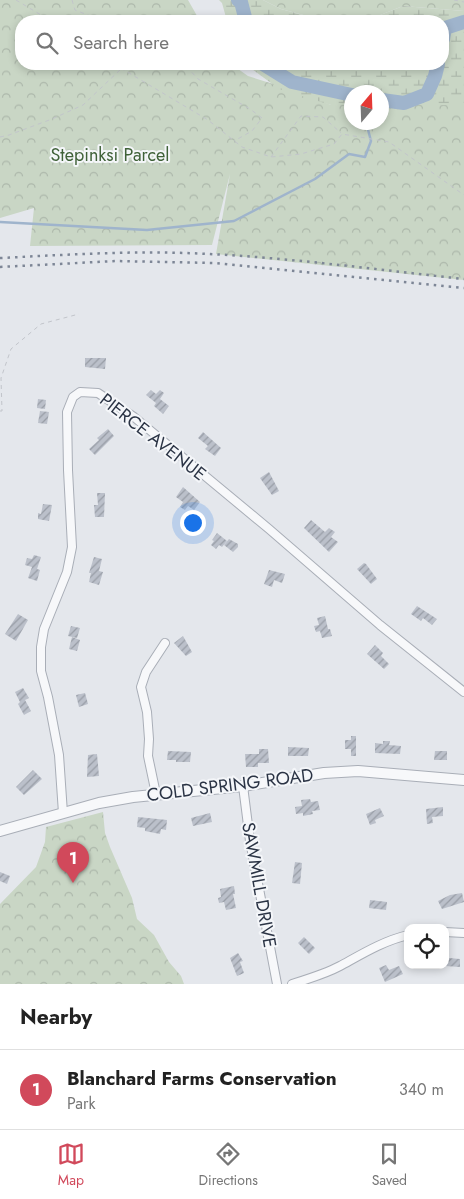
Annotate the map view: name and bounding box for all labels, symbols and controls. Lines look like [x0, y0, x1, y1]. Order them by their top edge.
search box [15, 15, 449, 70]
icon: search [33, 29, 61, 57]
text: Search here [73, 29, 169, 56]
north arrow [344, 85, 389, 130]
park label: Stepinksi Parcel [51, 142, 170, 168]
street label: PIERCE AVENUE [94, 387, 212, 487]
your location [180, 510, 206, 536]
street label: COLD SPRING ROAD [145, 762, 315, 808]
street label: SAWMILL DRIVE [235, 820, 283, 950]
pin: 1 [57, 842, 89, 883]
map controls [404, 924, 449, 969]
button: locate [404, 924, 449, 969]
text: Nearby [20, 1002, 92, 1032]
text: Blanchard Farms Conservation [67, 1065, 337, 1092]
text: 1 [32, 1078, 40, 1101]
text: 340 m [399, 1078, 444, 1101]
text: Park [67, 1092, 96, 1115]
tab: Map [57, 1140, 85, 1190]
tab: Directions [199, 1140, 258, 1190]
tab: Saved [372, 1140, 407, 1190]

